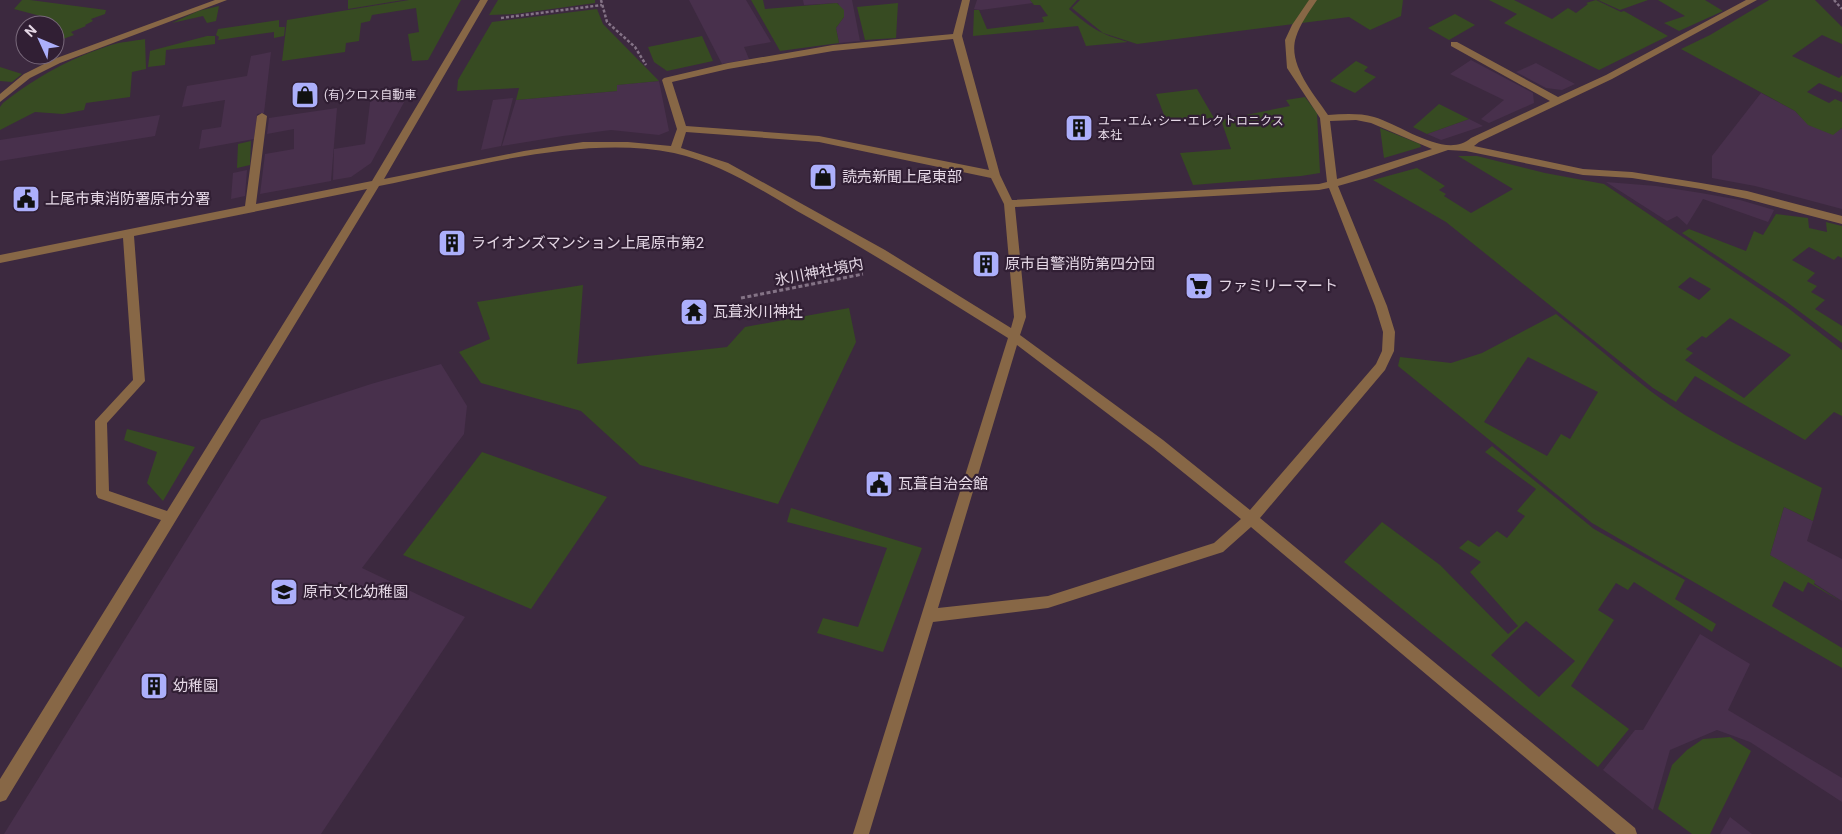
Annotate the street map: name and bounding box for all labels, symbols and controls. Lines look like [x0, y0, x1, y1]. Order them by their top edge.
north arrow [15, 15, 65, 65]
text: N [21, 22, 40, 40]
shop icon: (有)クロス自動車 [290, 80, 320, 110]
place label: (有)クロス自動車 [324, 88, 416, 102]
building icon: ユー･エム･シー･エレクトロニクス 本社 [1064, 113, 1094, 143]
place label: ユー･エム･シー･エレクトロニクス 本社 [1098, 114, 1284, 142]
shop icon: 読売新聞上尾東部 [808, 162, 838, 192]
place label: 読売新聞上尾東部 [842, 168, 962, 186]
public building icon: 上尾市東消防署原市分署 [11, 184, 41, 214]
place label: 上尾市東消防署原市分署 [45, 190, 210, 208]
building icon: ライオンズマンション上尾原市第2 [437, 228, 467, 258]
place label: ライオンズマンション上尾原市第2 [471, 234, 704, 252]
building icon: 原市自警消防第四分団 [971, 249, 1001, 279]
street label: 氷川神社境内 [773, 255, 865, 289]
place label: 原市自警消防第四分団 [1005, 255, 1155, 273]
supermarket icon: ファミリーマート [1184, 271, 1214, 301]
place label: ファミリーマート [1218, 277, 1338, 295]
temple icon: 瓦葺氷川神社 [679, 297, 709, 327]
place label: 瓦葺氷川神社 [713, 303, 803, 321]
public building icon: 瓦葺自治会館 [864, 469, 894, 499]
place label: 瓦葺自治会館 [898, 475, 988, 493]
school or university icon: 原市文化幼稚園 [269, 577, 299, 607]
place label: 原市文化幼稚園 [303, 583, 408, 601]
building icon: 幼稚園 [139, 671, 169, 701]
place label: 幼稚園 [173, 677, 218, 695]

